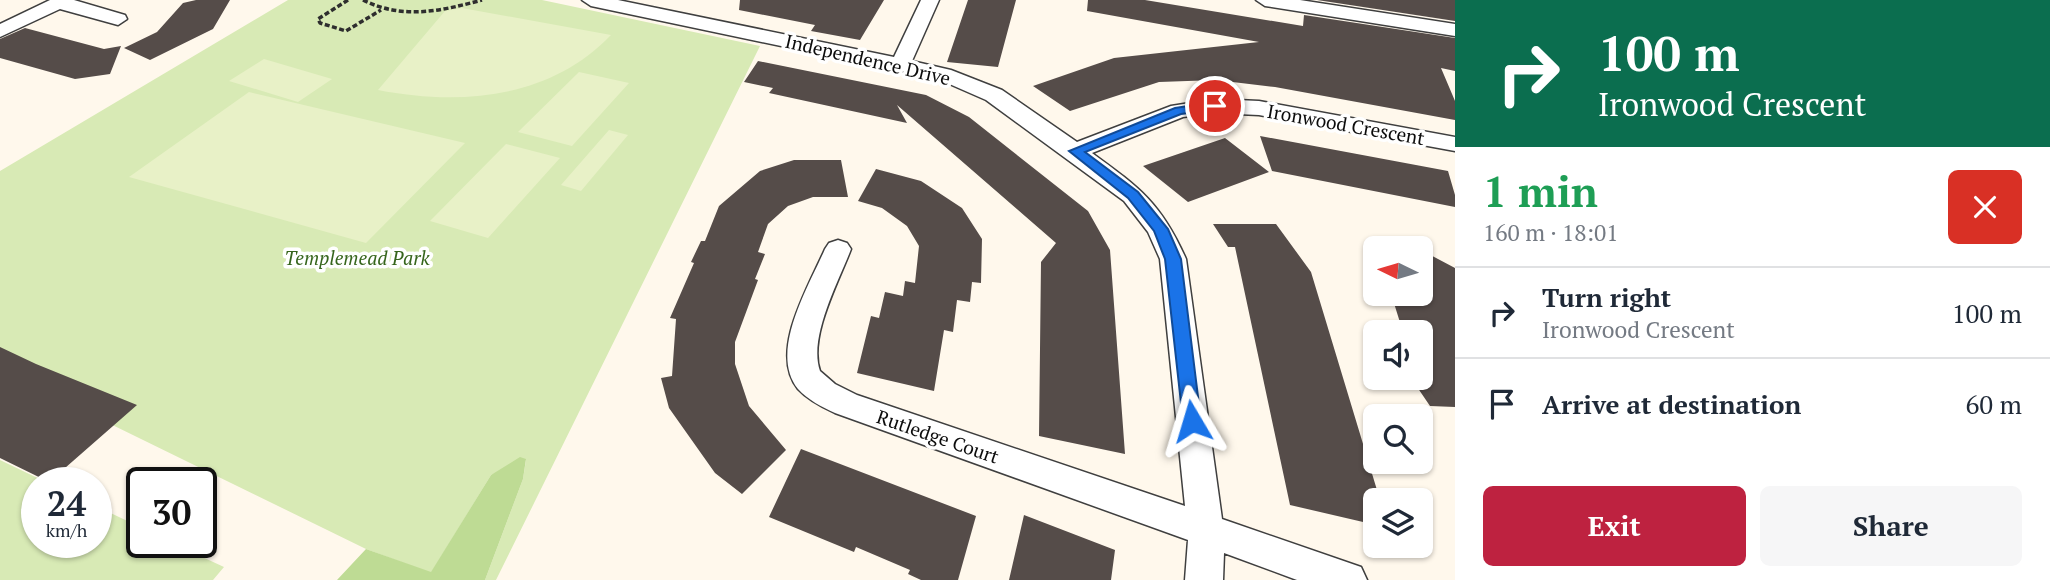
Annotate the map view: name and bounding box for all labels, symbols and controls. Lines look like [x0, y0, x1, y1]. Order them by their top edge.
text: 100 m [1598, 20, 1740, 85]
street label: Independence Drive [783, 28, 953, 90]
icon: right [1483, 28, 1574, 119]
pin [1185, 76, 1245, 136]
text: Ironwood Crescent [1598, 83, 1866, 125]
icon: arrive [1196, 87, 1234, 125]
street label: Ironwood Crescent [1265, 98, 1427, 150]
text: 1 min [1483, 163, 1598, 219]
button: close [1948, 170, 2022, 244]
text: 160 m · 18:01 [1483, 217, 1618, 248]
north arrow [1363, 236, 1433, 306]
map controls [1363, 236, 1433, 558]
park label: Templemead Park [284, 245, 430, 270]
text: Turn right [1542, 280, 1671, 314]
icon: right [1483, 294, 1521, 332]
text: 100 m [1952, 296, 2022, 330]
text: Ironwood Crescent [1542, 314, 1735, 345]
button: sound [1363, 320, 1433, 390]
position arrow [1155, 384, 1229, 458]
icon: arrive [1483, 385, 1521, 423]
text: Arrive at destination [1542, 387, 1801, 421]
text: 60 m [1966, 387, 2022, 421]
street label: Rutledge Court [874, 403, 1002, 469]
button: search [1363, 404, 1433, 474]
speed limit sign: 30 [126, 467, 217, 558]
text: 24 [47, 480, 86, 526]
button: Exit [1483, 486, 1746, 566]
button: Share [1760, 486, 2022, 566]
button: layers [1363, 488, 1433, 558]
text: km/h [46, 518, 87, 542]

